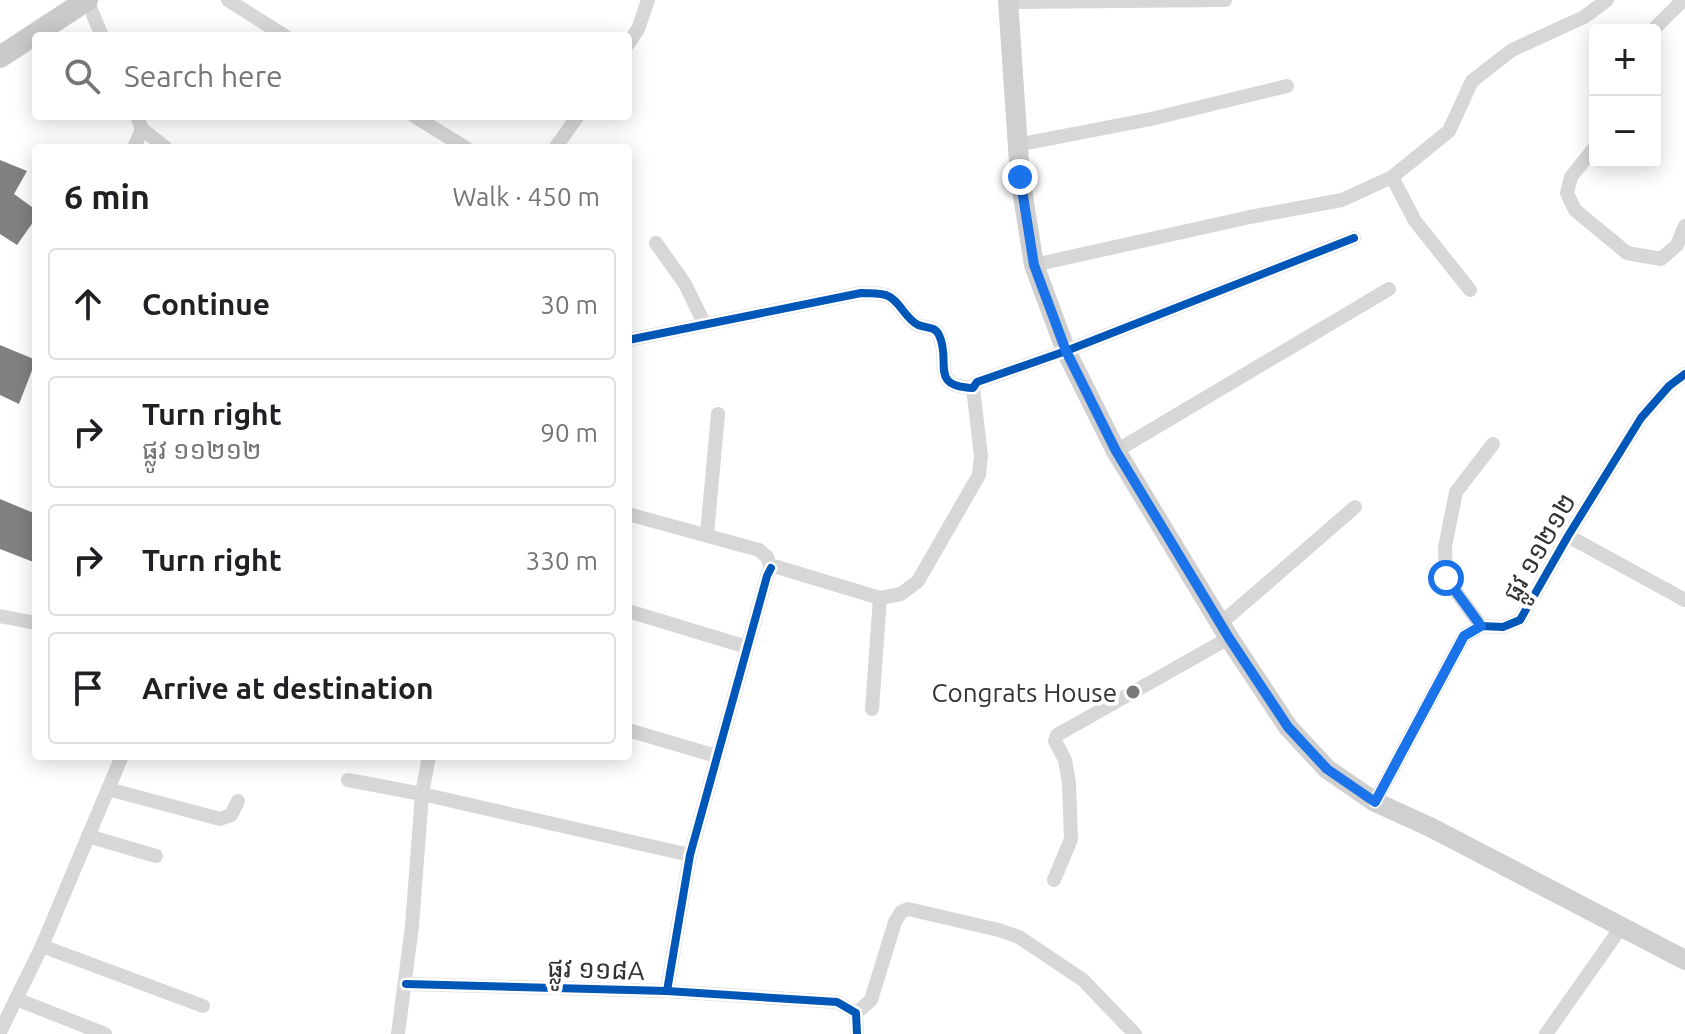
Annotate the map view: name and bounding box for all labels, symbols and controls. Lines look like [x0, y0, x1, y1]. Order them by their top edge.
map controls [1589, 24, 1661, 168]
button: + [1589, 24, 1661, 96]
search box [32, 32, 632, 120]
icon: search [60, 54, 104, 98]
text: Search here [124, 59, 283, 93]
button: − [1589, 96, 1661, 168]
route end [1002, 159, 1038, 195]
text: 6 min [64, 177, 150, 215]
text: Walk · 450 m [452, 182, 600, 211]
icon: ahead [66, 282, 110, 326]
text: Continue [142, 287, 270, 321]
text: 30 m [540, 290, 598, 319]
text: Turn right [142, 397, 282, 431]
icon: right [66, 410, 110, 454]
text: 90 m [540, 418, 598, 447]
text: ផ្លូវ ១១២១២ [142, 435, 262, 464]
street label: ផ្លូវ ១១២១២ [1497, 488, 1590, 611]
icon: right [66, 538, 110, 582]
text: Turn right [142, 543, 282, 577]
text: 330 m [526, 546, 598, 575]
route start [1428, 560, 1464, 596]
icon: arrive [66, 666, 110, 710]
text: Arrive at destination [142, 671, 434, 705]
place label: Congrats House [932, 678, 1117, 707]
marker: Congrats House [1124, 683, 1142, 701]
street label: ផ្លូវ ១១៨A [546, 953, 645, 995]

